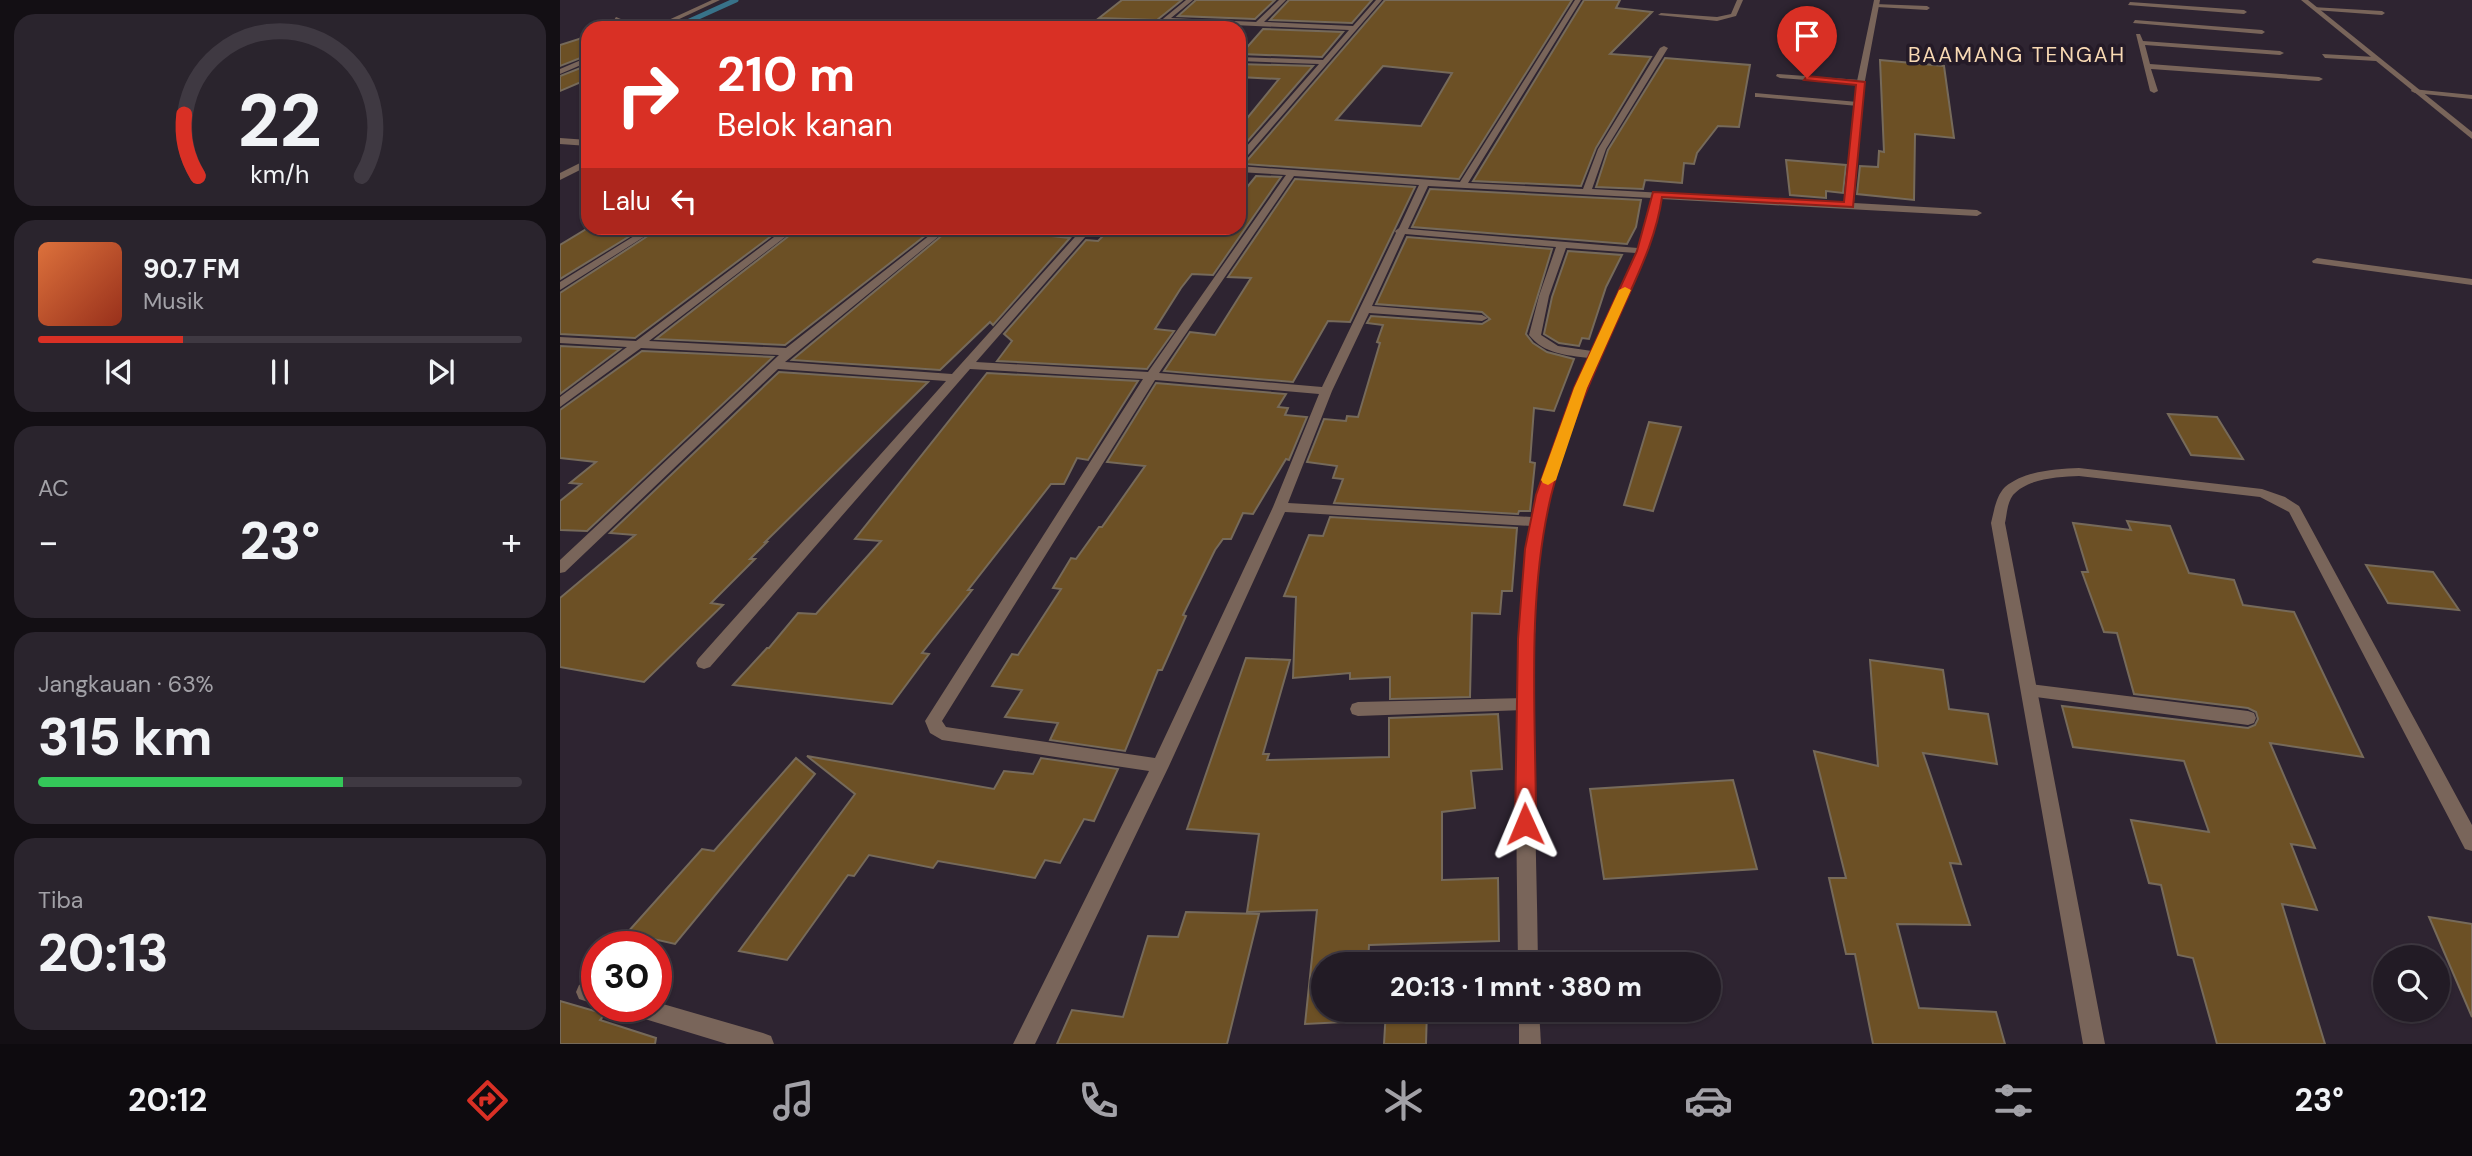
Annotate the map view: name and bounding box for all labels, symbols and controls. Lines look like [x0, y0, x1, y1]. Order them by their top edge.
pin [1777, 6, 1837, 78]
icon: arrive [1788, 17, 1826, 55]
district label: BAAMANG TENGAH [1908, 41, 2126, 69]
text: 210 m [717, 42, 855, 106]
icon: right [602, 49, 693, 140]
text: 22 [238, 74, 322, 169]
text: Belok kanan [717, 104, 893, 146]
text: km/h [250, 158, 310, 191]
icon: left [665, 182, 703, 220]
text: Lalu [602, 184, 651, 218]
text: 90.7 FM [143, 252, 240, 286]
text: Musik [143, 286, 204, 316]
icon: previous [100, 353, 138, 391]
icon: pause [261, 353, 299, 391]
icon: next [422, 353, 460, 391]
text: AC [38, 473, 69, 503]
text: 23° [240, 507, 320, 575]
text: − [38, 517, 59, 567]
text: + [501, 517, 522, 567]
text: Jangkauan · 63% [38, 669, 214, 699]
text: 315 km [38, 703, 212, 771]
position arrow [1488, 787, 1562, 861]
text: Tiba [38, 885, 83, 915]
text: 20:13 [38, 919, 169, 987]
speed limit sign: 30 [581, 931, 672, 1022]
map controls [2373, 945, 2450, 1022]
button: search [2373, 945, 2450, 1022]
text: 20:13 · 1 mnt · 380 m [1390, 970, 1642, 1004]
icon: directions [463, 1076, 512, 1125]
icon: music [769, 1076, 818, 1125]
icon: phone [1074, 1076, 1123, 1125]
icon: climate [1379, 1076, 1428, 1125]
icon: car [1684, 1076, 1733, 1125]
icon: filters [1989, 1076, 2038, 1125]
text: 20:12 [128, 1079, 207, 1121]
text: 23° [2295, 1079, 2344, 1121]

